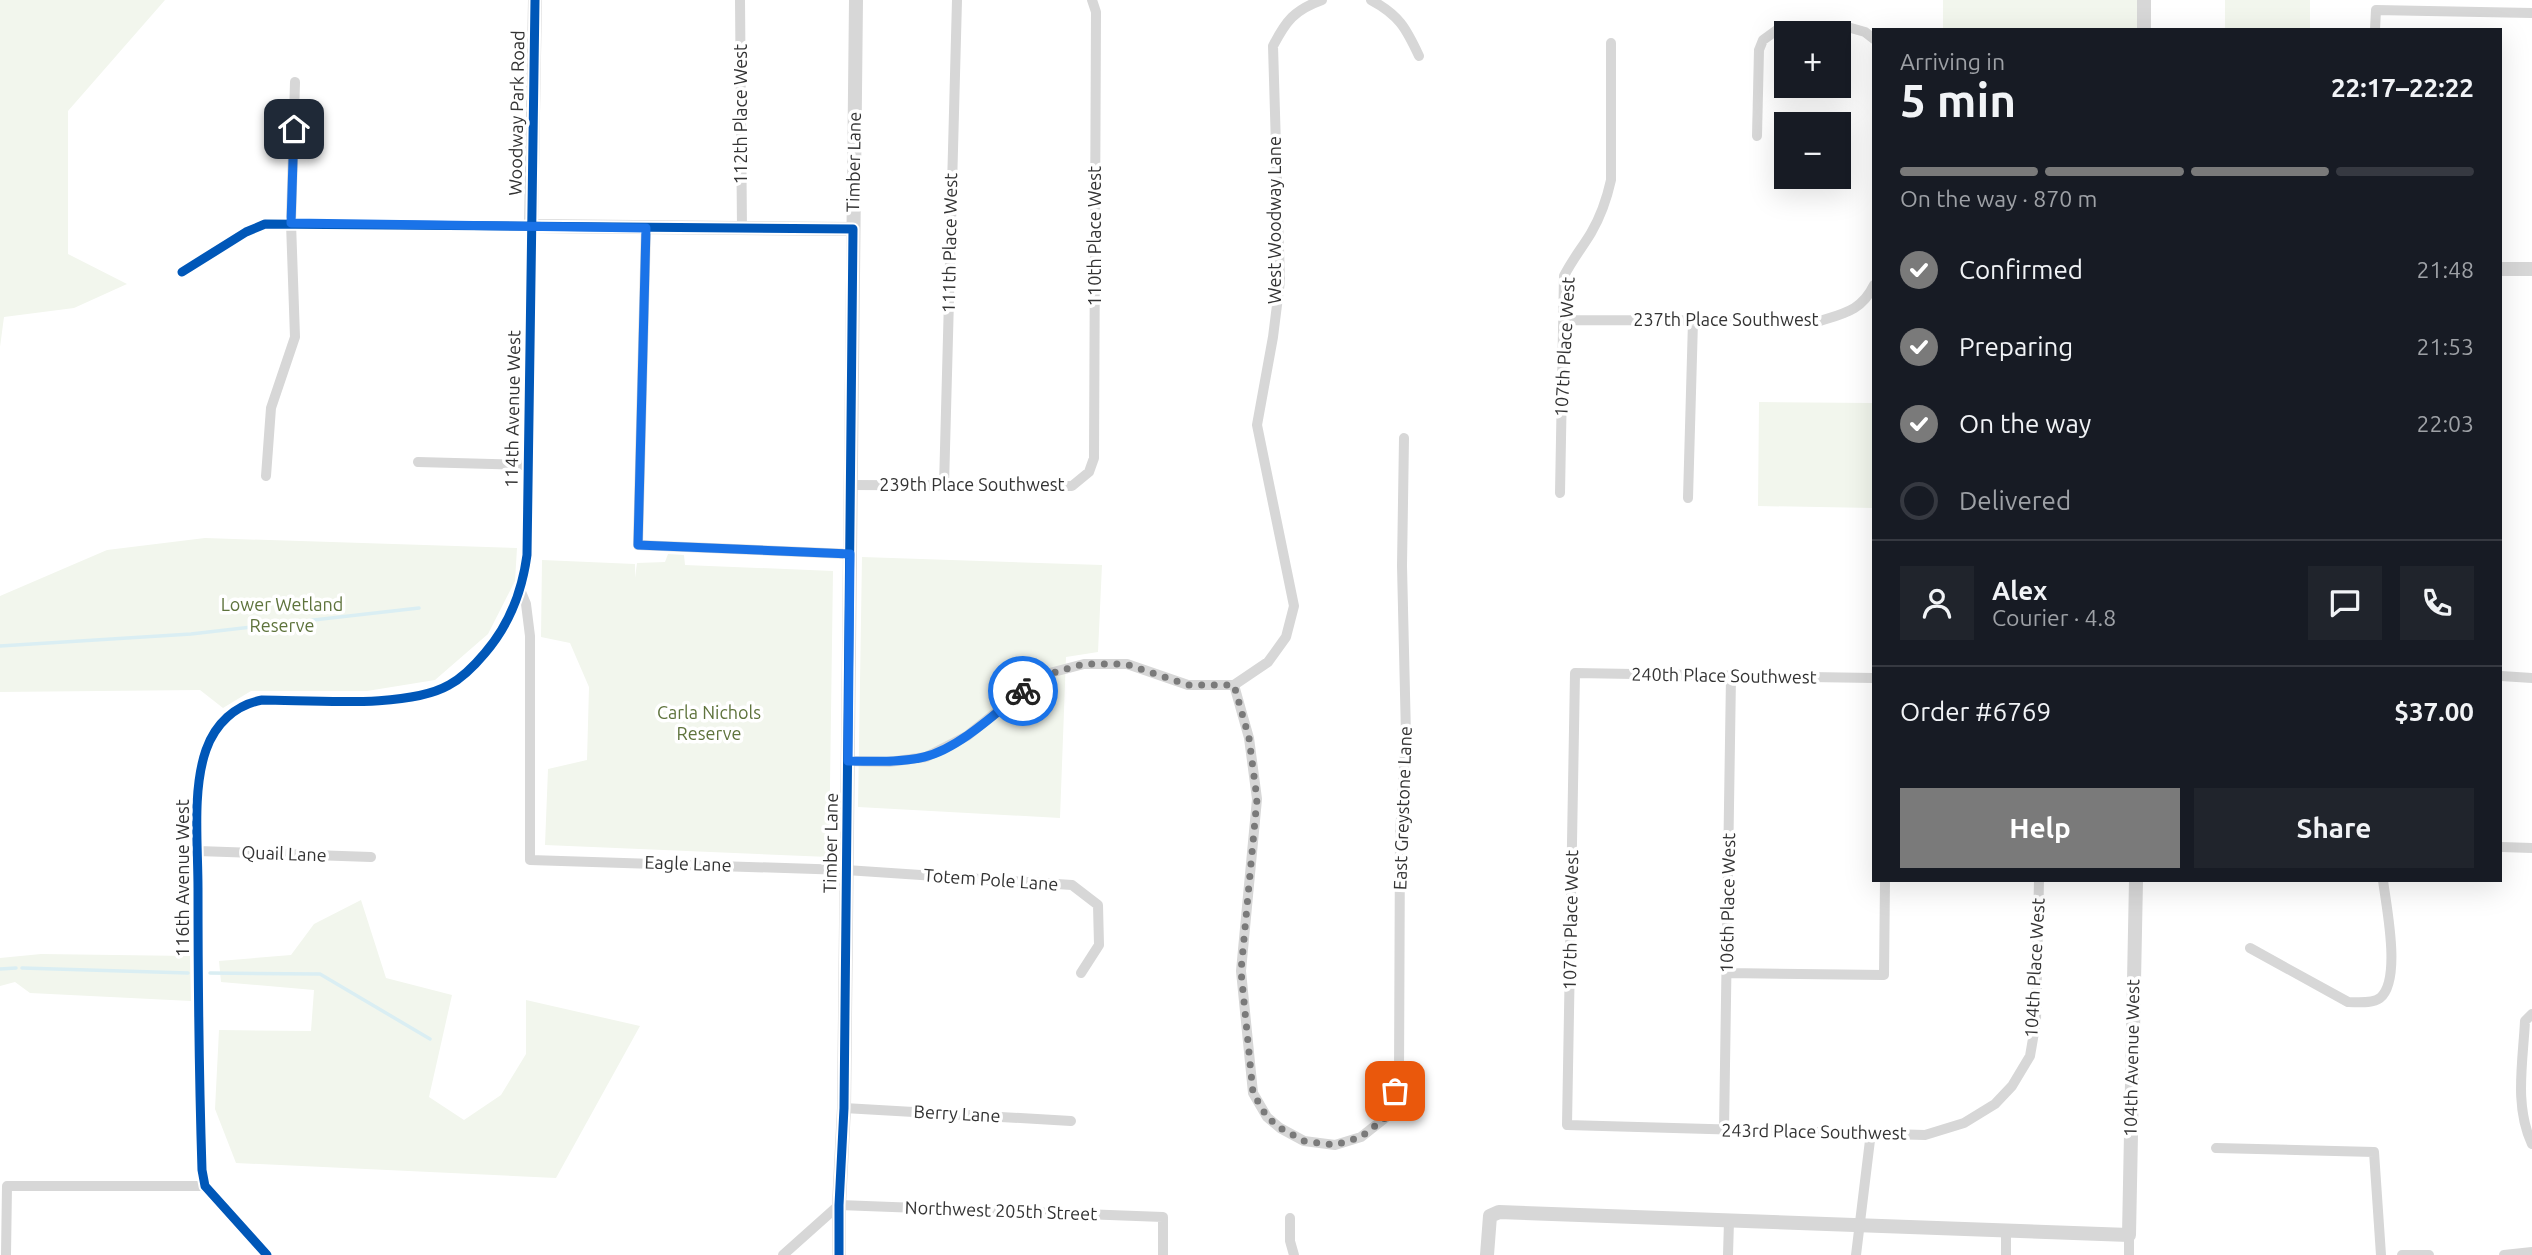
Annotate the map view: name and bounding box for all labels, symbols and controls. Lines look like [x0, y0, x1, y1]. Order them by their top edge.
map controls [1774, 21, 1851, 189]
button: + [1774, 21, 1851, 98]
street label: Woodway Park Road [505, 30, 527, 196]
street label: 112th Place West [730, 44, 750, 184]
text: Arriving in [1900, 49, 2005, 74]
text: 22:17–22:22 [2331, 73, 2474, 102]
text: 5 min [1900, 74, 2016, 126]
pin [264, 99, 324, 159]
icon: home [275, 110, 313, 148]
street label: Timber Lane [842, 112, 864, 212]
button: − [1774, 112, 1851, 189]
street label: West Woodway Lane [1264, 136, 1284, 304]
street label: 110th Place West [1084, 166, 1104, 306]
street label: 111th Place West [938, 173, 960, 313]
text: On the way · 870 m [1900, 186, 2097, 211]
icon: check [1900, 251, 1938, 289]
text: Confirmed [1959, 255, 2083, 284]
text: 21:48 [2416, 257, 2474, 282]
street label: 107th Place West [1550, 276, 1578, 418]
street label: 237th Place Southwest [1633, 309, 1819, 329]
icon: check [1900, 328, 1938, 366]
street label: 114th Avenue West [501, 330, 523, 488]
text: Preparing [1959, 332, 2073, 361]
text: 21:53 [2416, 334, 2474, 359]
icon: check [1900, 405, 1938, 443]
text: On the way [1959, 409, 2091, 438]
text: 22:03 [2416, 411, 2474, 436]
street label: 239th Place Southwest [879, 474, 1065, 494]
text: Delivered [1959, 486, 2071, 515]
button: person [1900, 566, 1974, 640]
button: chat [2308, 566, 2382, 640]
button: phone [2400, 566, 2474, 640]
text: Alex [1992, 576, 2047, 605]
park label: Lower Wetland Reserve [221, 594, 343, 635]
text: Courier · 4.8 [1992, 605, 2116, 630]
courier [988, 656, 1058, 726]
street label: 240th Place Southwest [1631, 663, 1817, 687]
icon: bike [1004, 672, 1042, 710]
text: Order #6769 [1900, 697, 2051, 726]
text: $37.00 [2394, 697, 2474, 726]
park label: Carla Nichols Reserve [657, 702, 761, 743]
street label: East Greystone Lane [1389, 726, 1415, 890]
button: Help [1900, 788, 2180, 868]
button: Share [2194, 788, 2474, 868]
street label: Timber Lane [819, 793, 841, 893]
street label: 116th Avenue West [172, 799, 192, 957]
street label: 106th Place West [1716, 833, 1738, 973]
street label: Quail Lane [241, 842, 327, 865]
street label: 107th Place West [1559, 850, 1581, 990]
street label: Eagle Lane [644, 851, 732, 875]
street label: Totem Pole Lane [923, 864, 1059, 894]
street label: 104th Place West [2020, 897, 2048, 1039]
street label: 104th Avenue West [2120, 979, 2142, 1137]
pin [1365, 1061, 1425, 1121]
icon: bag [1376, 1072, 1414, 1110]
street label: Berry Lane [913, 1101, 1001, 1125]
street label: 243rd Place Southwest [1721, 1119, 1907, 1143]
street label: Northwest 205th Street [904, 1197, 1098, 1223]

